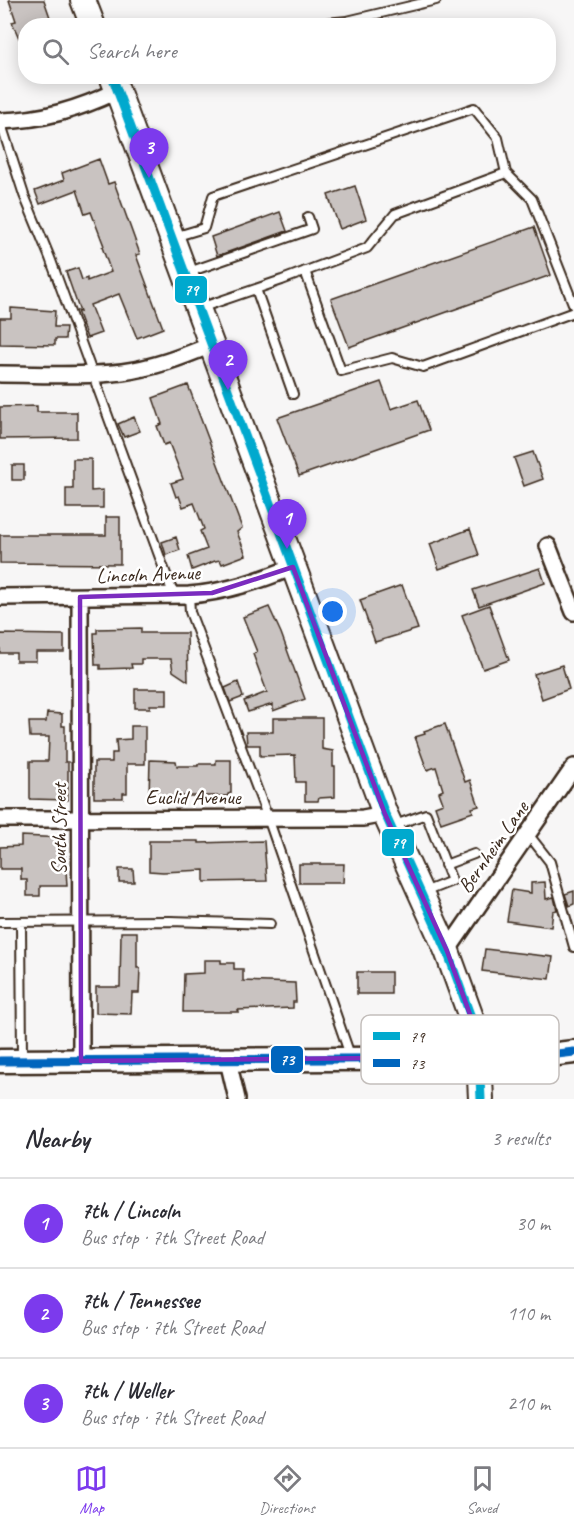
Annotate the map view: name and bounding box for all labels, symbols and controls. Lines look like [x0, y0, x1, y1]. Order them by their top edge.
search box [18, 18, 556, 84]
icon: search [39, 35, 72, 68]
text: Search here [87, 37, 177, 65]
pin: 3 [130, 128, 168, 178]
line badge: 79 [174, 275, 208, 304]
text: 79 [184, 280, 200, 300]
pin: 2 [208, 340, 248, 390]
pin: 1 [268, 500, 306, 549]
street label: Lincoln Avenue [96, 559, 201, 589]
your location [318, 597, 347, 626]
street label: South Street [46, 781, 72, 875]
street label: Euclid Avenue [145, 784, 242, 810]
street label: Bernheim Lane [452, 795, 535, 898]
line badge: 79 [381, 828, 415, 857]
text: 79 [391, 833, 407, 853]
legend [361, 1015, 559, 1084]
text: 79 [410, 1027, 426, 1047]
line badge: 73 [270, 1045, 304, 1074]
text: 73 [280, 1050, 296, 1070]
text: 73 [410, 1054, 426, 1074]
text: Nearby [24, 1122, 89, 1155]
text: 3 results [491, 1126, 550, 1151]
text: 7th / Lincoln [81, 1197, 180, 1225]
text: 1 [39, 1211, 48, 1236]
text: 30 m [516, 1211, 550, 1236]
text: Bus stop · 7th Street Road [81, 1225, 264, 1250]
text: 7th / Tennessee [81, 1287, 199, 1315]
text: 2 [39, 1301, 48, 1326]
text: 110 m [507, 1301, 550, 1326]
text: Bus stop · 7th Street Road [81, 1315, 264, 1340]
text: 7th / Weller [81, 1377, 173, 1405]
text: 3 [39, 1391, 48, 1416]
text: 210 m [507, 1391, 550, 1416]
text: Bus stop · 7th Street Road [81, 1405, 264, 1430]
tab: Map [75, 1462, 108, 1518]
tab: Directions [259, 1462, 315, 1518]
tab: Saved [466, 1462, 499, 1518]

